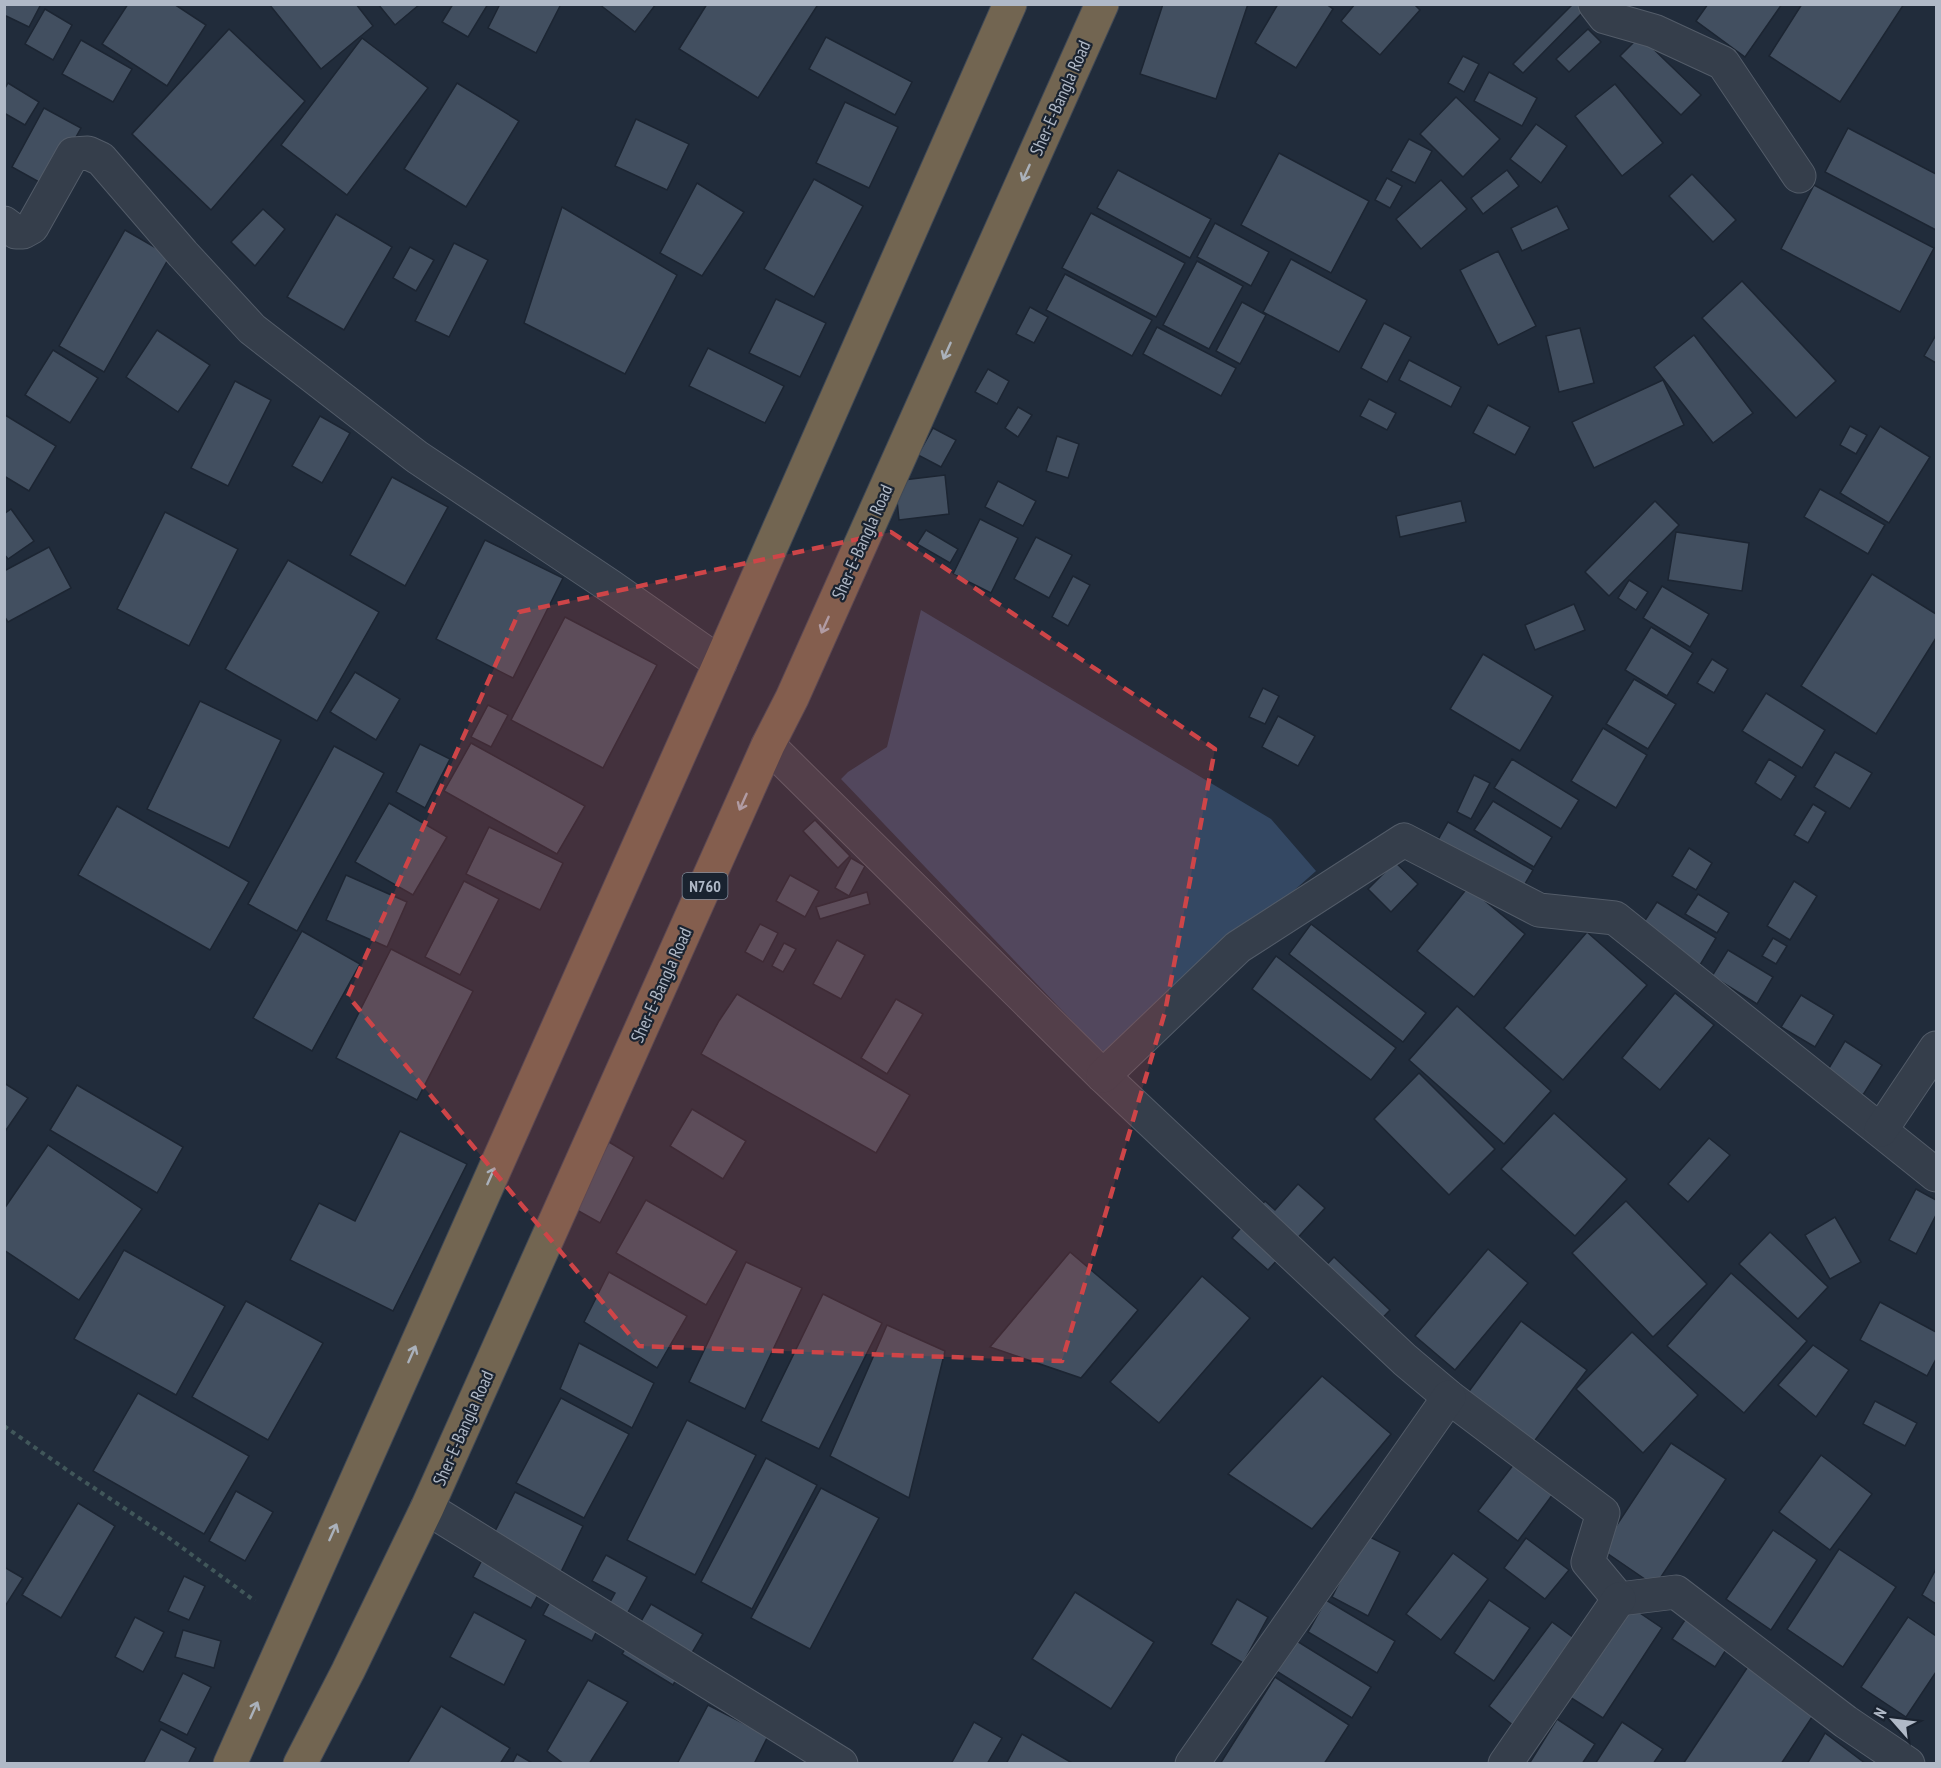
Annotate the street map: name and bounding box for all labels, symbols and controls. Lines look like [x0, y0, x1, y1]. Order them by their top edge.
street label: Sher-E-Bangla Road [1024, 37, 1096, 159]
one-way arrow [1020, 163, 1032, 181]
one-way arrow [941, 341, 952, 360]
street label: Sher-E-Bangla Road [826, 481, 898, 603]
one-way arrow [819, 615, 830, 634]
one-way arrow [737, 792, 748, 810]
road number: N760 [682, 873, 728, 899]
street label: Sher-E-Bangla Road [625, 924, 697, 1046]
one-way arrow [486, 1167, 498, 1185]
one-way arrow [407, 1345, 418, 1363]
street label: Sher-E-Bangla Road [427, 1367, 499, 1489]
one-way arrow [328, 1523, 339, 1542]
north arrow [1863, 1690, 1923, 1750]
one-way arrow [249, 1702, 260, 1720]
text: N [1869, 1704, 1891, 1721]

